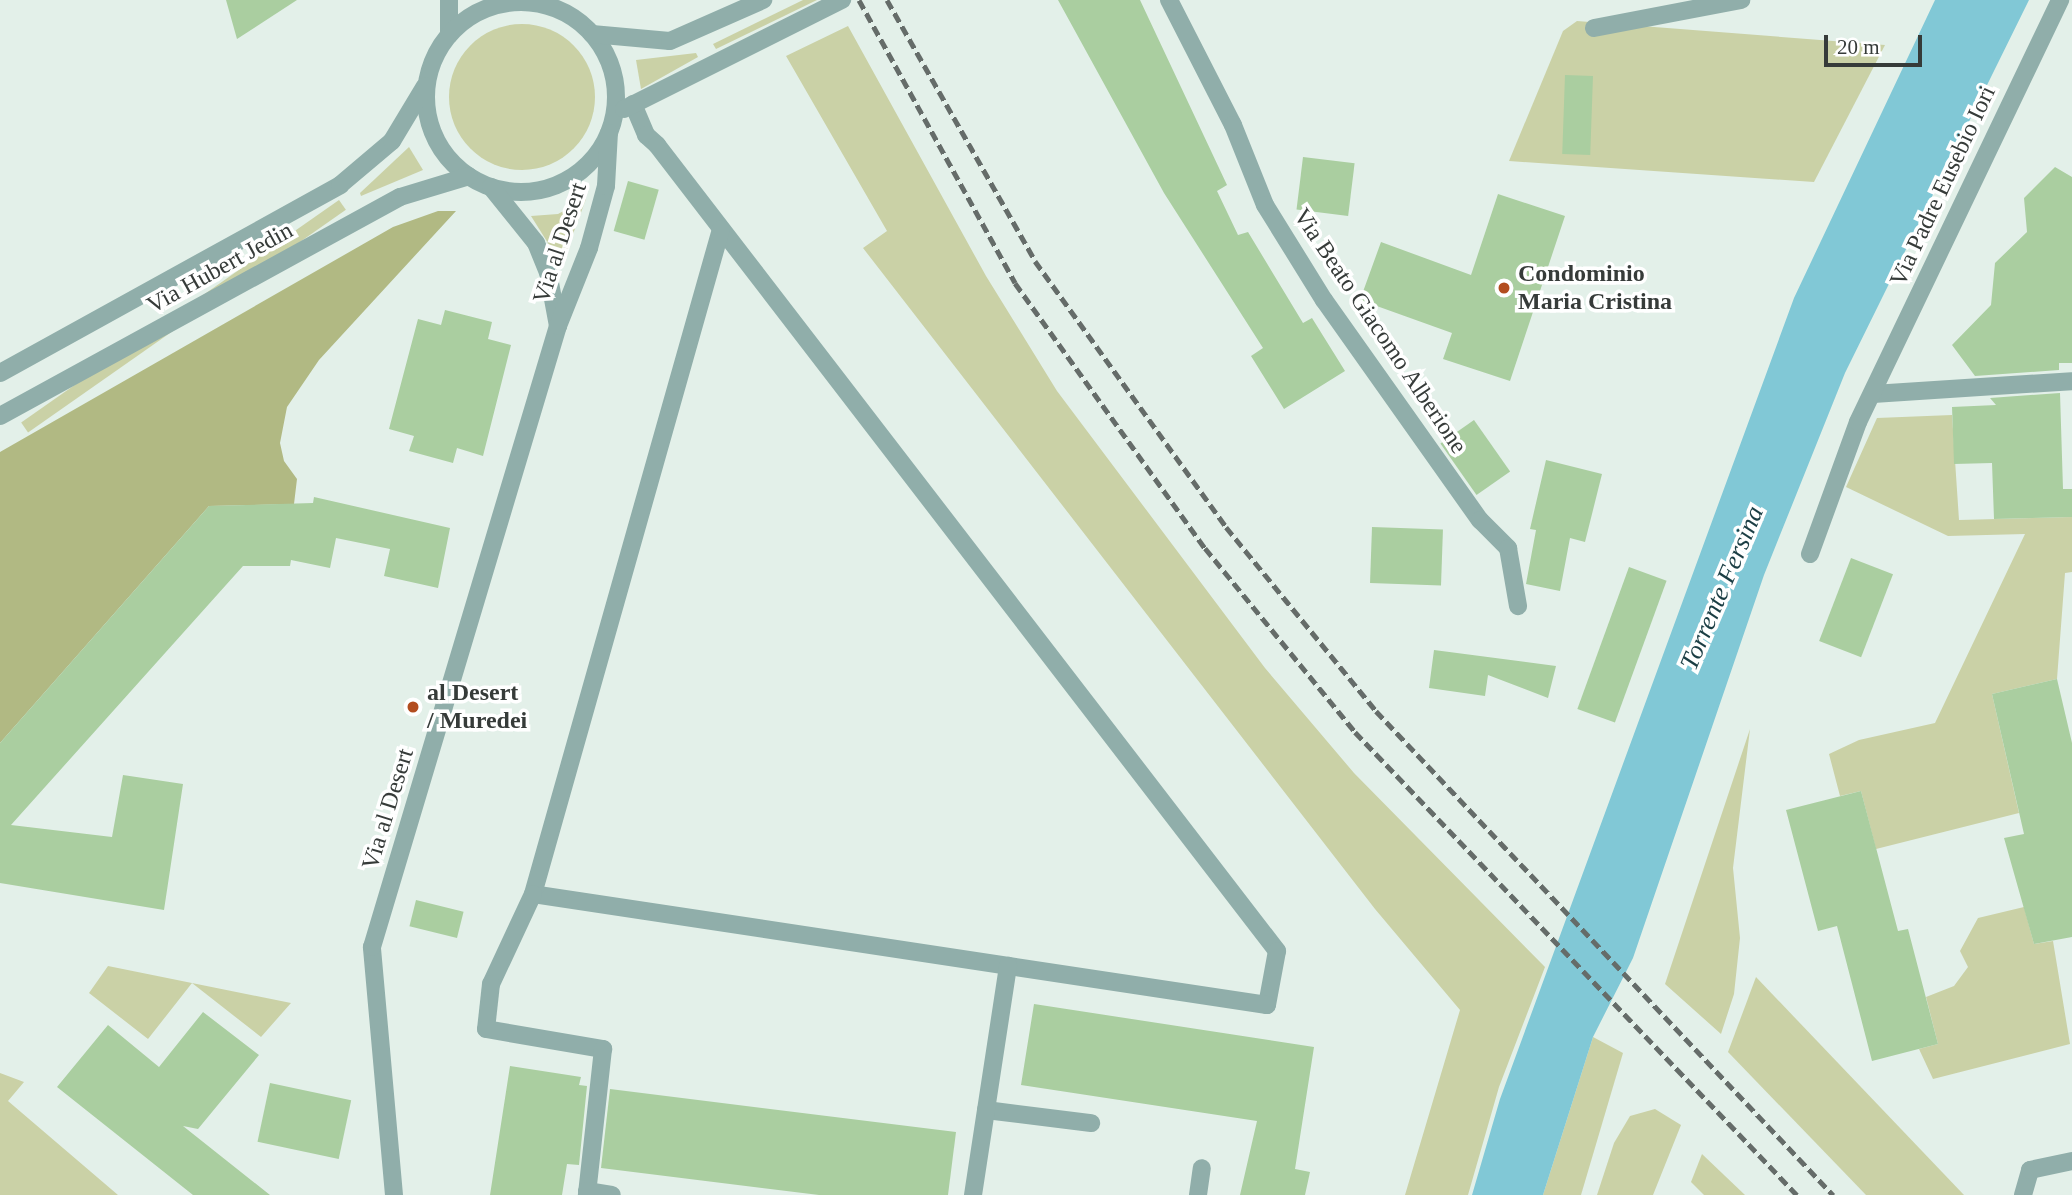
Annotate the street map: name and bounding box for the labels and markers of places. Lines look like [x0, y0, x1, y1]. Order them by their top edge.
place label: Condominio Maria Cristina [1518, 260, 1672, 316]
marker: Condominio Maria Cristina [1496, 280, 1512, 296]
place label: al Desert / Muredei [427, 679, 527, 735]
marker: al Desert / Muredei [405, 699, 421, 715]

